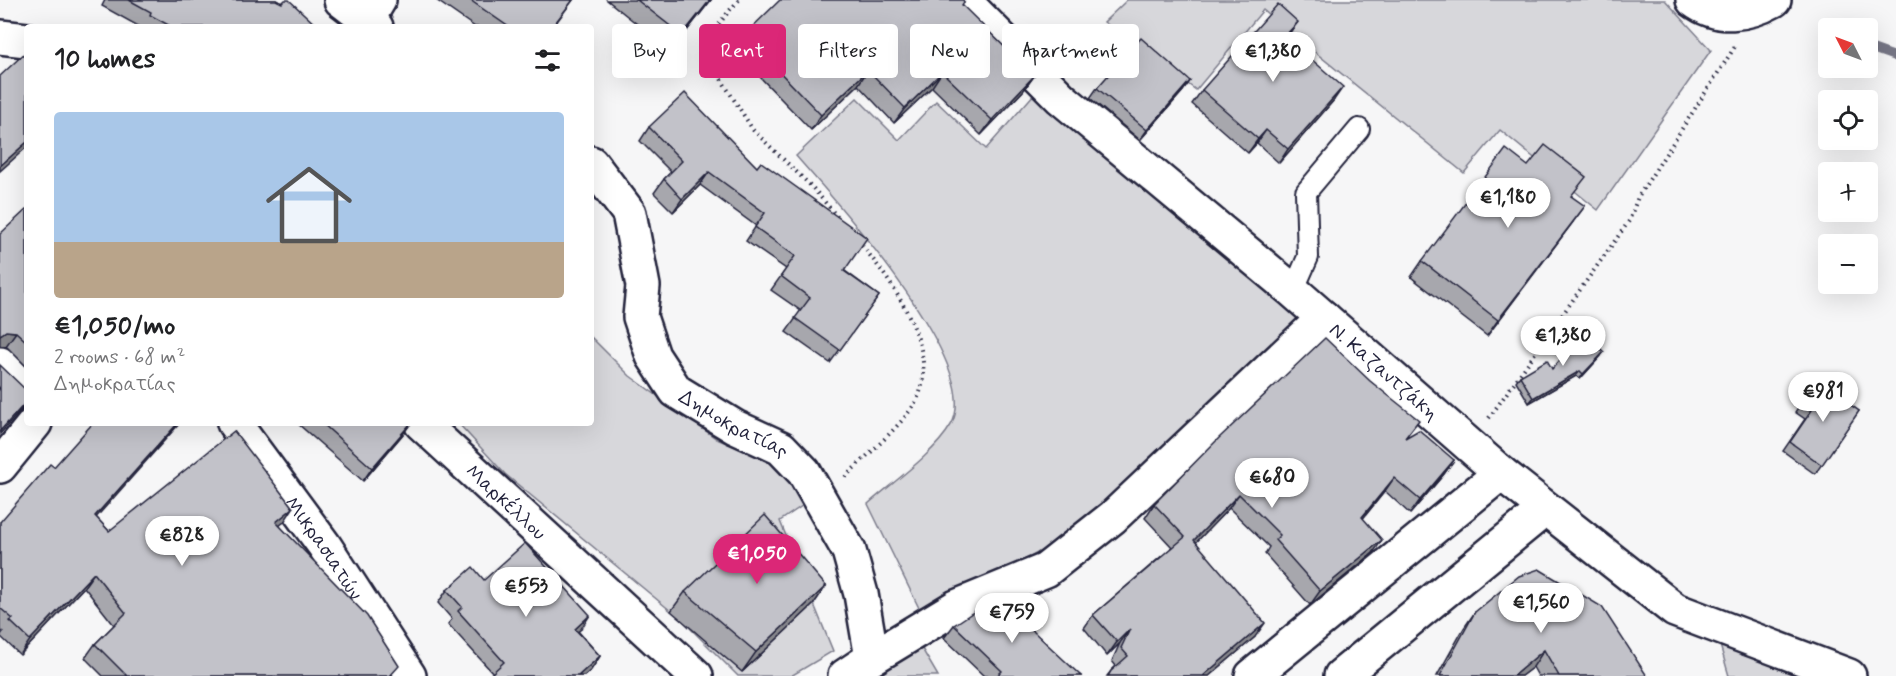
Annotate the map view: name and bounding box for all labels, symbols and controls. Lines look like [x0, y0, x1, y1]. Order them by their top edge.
north arrow [1818, 18, 1878, 78]
map controls [1818, 18, 1878, 294]
chip: Buy [612, 24, 687, 78]
chip: Rent [699, 24, 786, 78]
chip: Filters [798, 24, 898, 78]
chip: New [910, 24, 990, 78]
chip: Apartment [1002, 24, 1139, 78]
pin: €1,380 [1224, 32, 1322, 83]
text: €1,380 [1245, 38, 1301, 65]
text: 10 homes [54, 43, 155, 77]
icon: filters [531, 44, 564, 77]
button: locate [1818, 90, 1878, 150]
icon: home [255, 151, 363, 259]
button: + [1818, 162, 1878, 222]
pin: €1,180 [1459, 178, 1557, 229]
text: €1,180 [1480, 184, 1536, 211]
button: − [1818, 234, 1878, 294]
text: €1,050/mo [54, 310, 175, 344]
pin: €1,380 [1514, 316, 1612, 367]
street label: Ν. Καζαντζάκη [1323, 317, 1444, 428]
text: €1,380 [1535, 322, 1591, 349]
text: 2 rooms · 68 m² [54, 344, 185, 371]
text: Δημοκρατίας [54, 371, 176, 398]
pin: €981 [1787, 372, 1859, 423]
text: €981 [1802, 378, 1844, 405]
street label: Δημοκρατίας [673, 384, 795, 464]
pin: €680 [1236, 458, 1308, 509]
street label: Μαρκέλλου [459, 459, 552, 547]
text: €680 [1249, 464, 1295, 491]
street label: Μικρασιατών [278, 491, 368, 606]
pin: €828 [146, 516, 218, 567]
text: €828 [159, 522, 205, 549]
pin: €1,050 [708, 534, 806, 585]
text: €1,050 [727, 540, 787, 567]
pin: €553 [490, 567, 562, 618]
text: €553 [504, 573, 548, 600]
pin: €1,560 [1492, 583, 1590, 634]
text: €1,560 [1512, 589, 1570, 616]
pin: €759 [976, 593, 1048, 644]
text: €759 [989, 599, 1035, 626]

